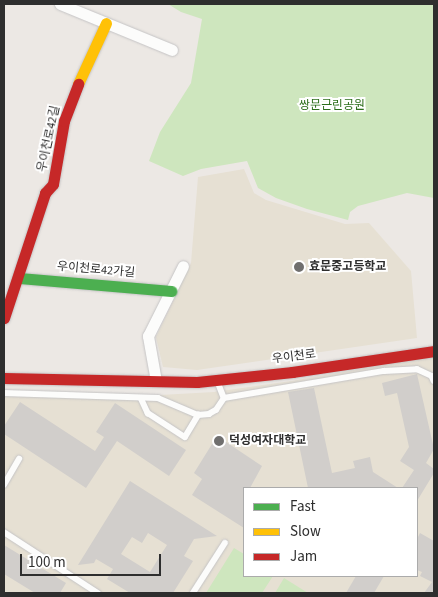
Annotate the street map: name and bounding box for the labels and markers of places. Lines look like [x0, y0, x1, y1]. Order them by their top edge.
place label: 효문중고등학교 [309, 260, 386, 274]
marker: 효문중고등학교 [293, 261, 305, 273]
place label: 덕성여자대학교 [229, 434, 306, 448]
marker: 덕성여자대학교 [213, 435, 225, 447]

